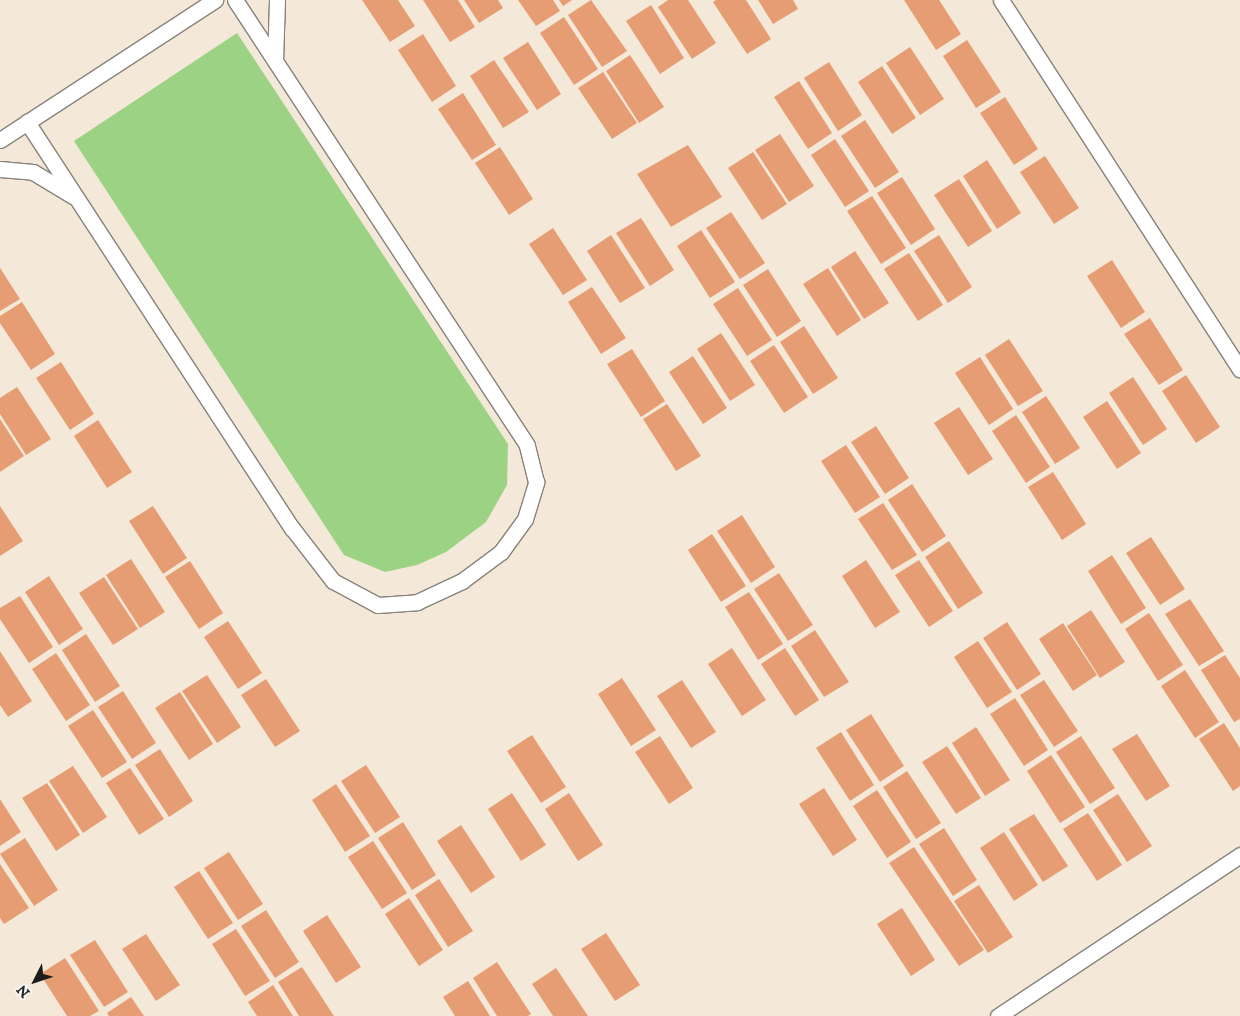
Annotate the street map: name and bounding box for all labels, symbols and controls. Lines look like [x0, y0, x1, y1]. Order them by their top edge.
north arrow [10, 956, 60, 1006]
text: N [13, 981, 34, 1001]

